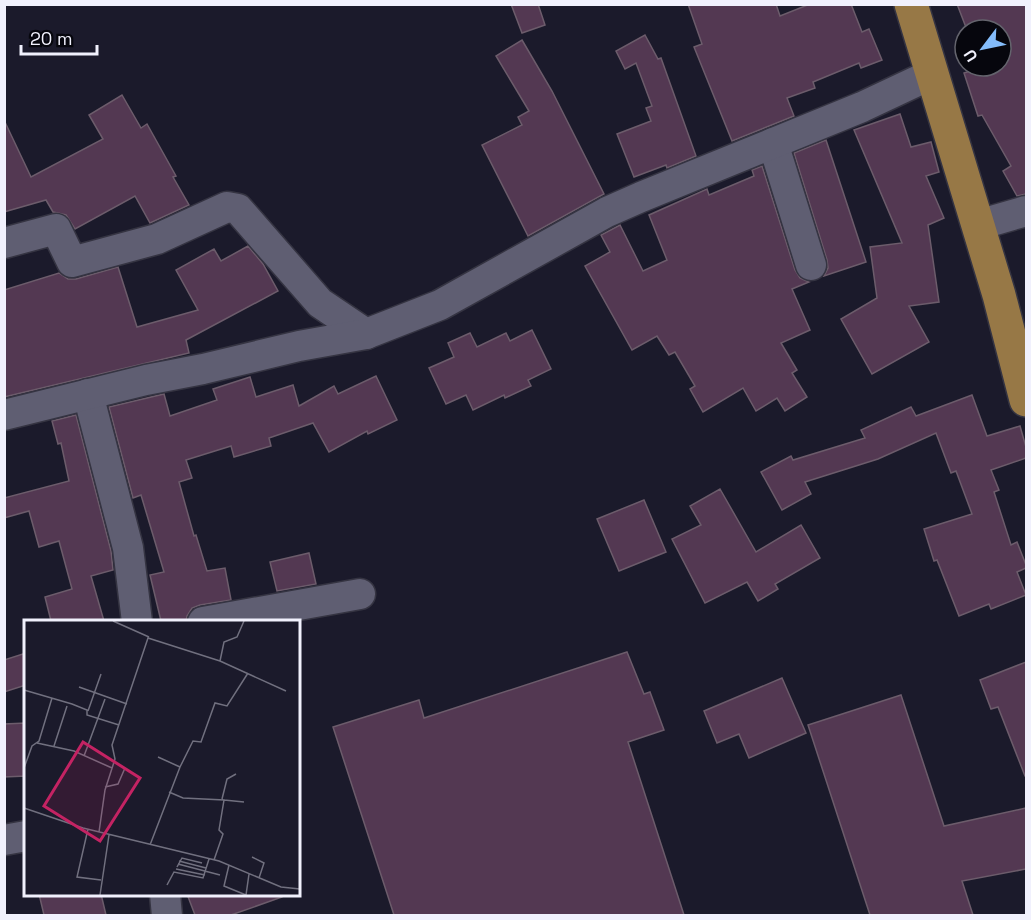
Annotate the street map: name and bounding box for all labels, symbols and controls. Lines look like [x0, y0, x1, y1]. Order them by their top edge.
scale bar [21, 18, 98, 56]
north arrow [953, 18, 1013, 78]
text: 20 m [30, 27, 73, 50]
text: U [959, 46, 982, 66]
inset map [24, 620, 300, 896]

